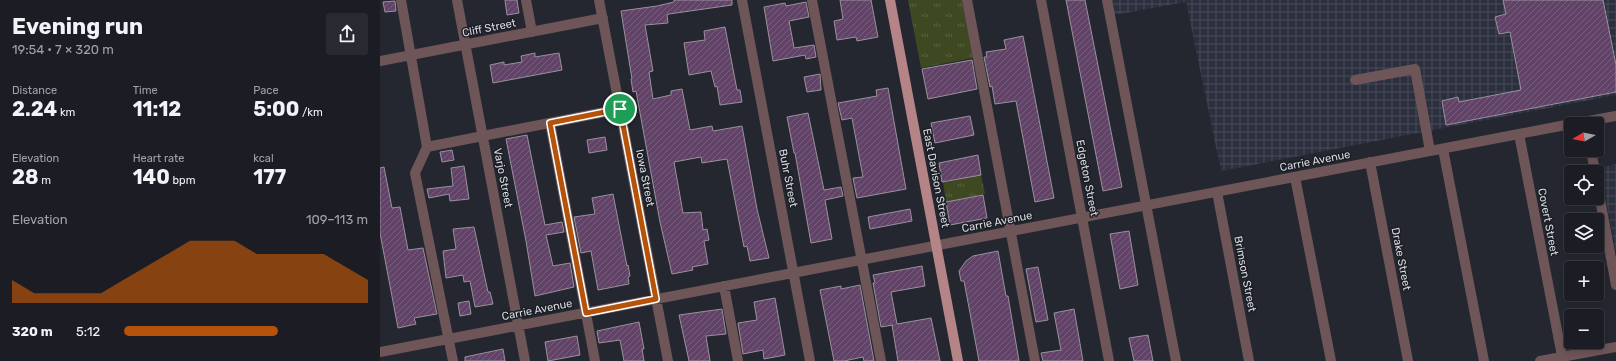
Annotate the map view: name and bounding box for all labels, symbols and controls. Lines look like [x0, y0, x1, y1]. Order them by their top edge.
text: Evening run [12, 13, 143, 40]
button: share [326, 13, 368, 55]
street label: Cliff Street [461, 16, 518, 40]
text: 19:54 · 7 × 320 m [12, 42, 114, 57]
text: Distance [12, 84, 57, 97]
text: Time [133, 84, 158, 97]
text: Pace [253, 84, 279, 97]
pin [603, 92, 637, 126]
text: 2.24 [12, 97, 57, 121]
text: 11:12 [133, 97, 181, 121]
text: 5:00 [253, 97, 299, 121]
icon: arrive [609, 98, 631, 120]
text: km [57, 106, 75, 119]
text: /km [299, 106, 323, 119]
north arrow [1564, 117, 1604, 157]
map controls [1564, 117, 1604, 349]
street label: East Davison Street [920, 127, 952, 229]
street label: Edgeton Street [1073, 139, 1101, 218]
street label: Varjo Street [491, 147, 515, 210]
street label: Iowa Street [633, 148, 657, 209]
street label: Buhr Street [776, 148, 800, 209]
street label: Carrie Avenue [1279, 148, 1351, 174]
text: Elevation [12, 152, 59, 165]
text: Heart rate [133, 152, 185, 165]
text: kcal [253, 152, 274, 165]
text: 28 [12, 165, 39, 189]
text: 140 [133, 165, 170, 189]
text: 177 [253, 165, 286, 189]
button: locate [1564, 165, 1604, 205]
text: m [39, 174, 51, 187]
text: bpm [170, 174, 195, 187]
street label: Covert Street [1535, 187, 1561, 258]
street label: Carrie Avenue [961, 209, 1033, 235]
text: Elevation [12, 212, 68, 227]
text: 109–113 m [306, 212, 368, 227]
button: layers [1564, 213, 1604, 253]
street label: Drake Street [1389, 226, 1414, 292]
street label: Brimson Street [1231, 235, 1259, 314]
button: + [1564, 261, 1604, 301]
street label: Carrie Avenue [501, 297, 573, 323]
button: − [1564, 309, 1604, 349]
text: 320 m [12, 324, 53, 339]
text: 5:12 [76, 324, 100, 339]

